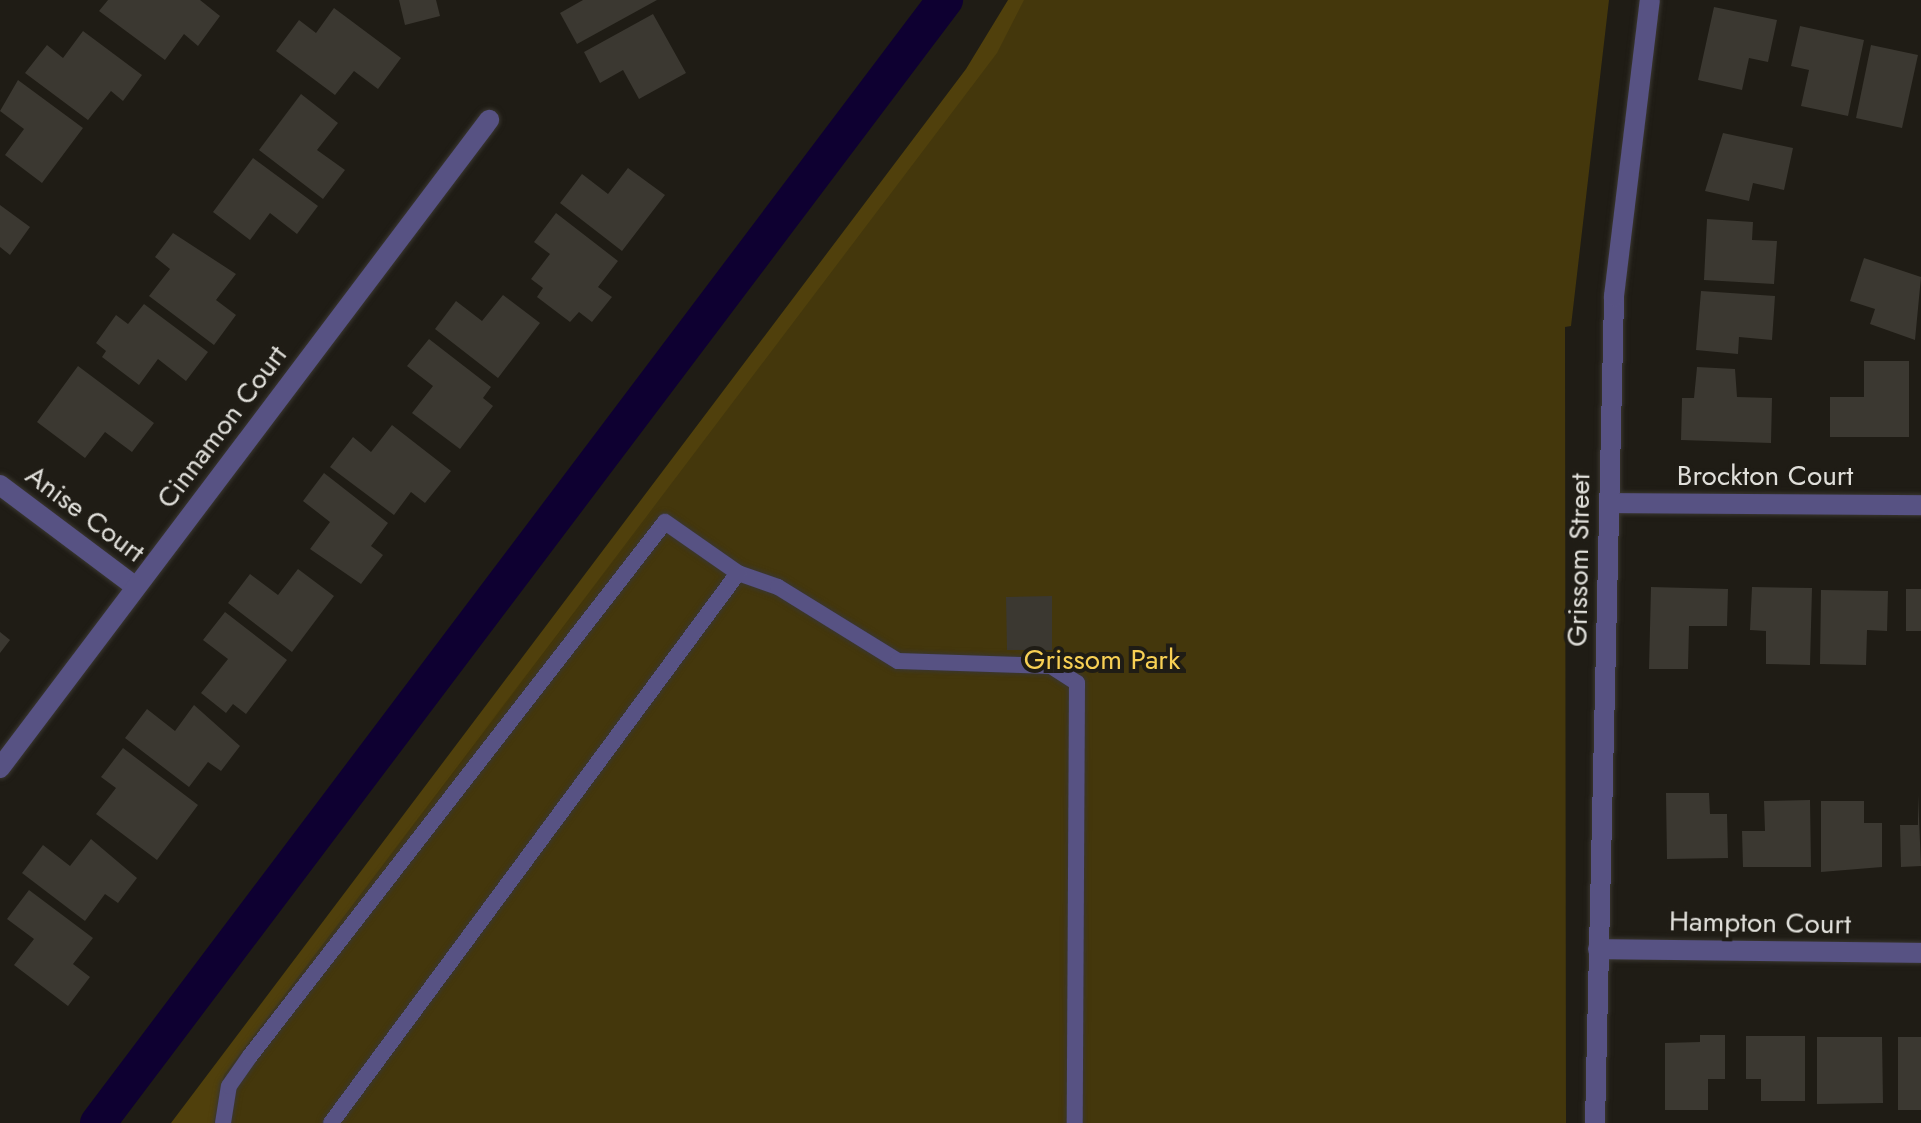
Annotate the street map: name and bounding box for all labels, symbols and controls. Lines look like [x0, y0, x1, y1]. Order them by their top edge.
street label: Cinnamon Court [150, 339, 294, 515]
street label: Anise Court [19, 458, 151, 570]
street label: Brockton Court [1677, 459, 1853, 493]
street label: Grissom Street [1561, 473, 1597, 647]
park label: Grissom Park [1024, 643, 1180, 677]
street label: Hampton Court [1669, 905, 1851, 941]

